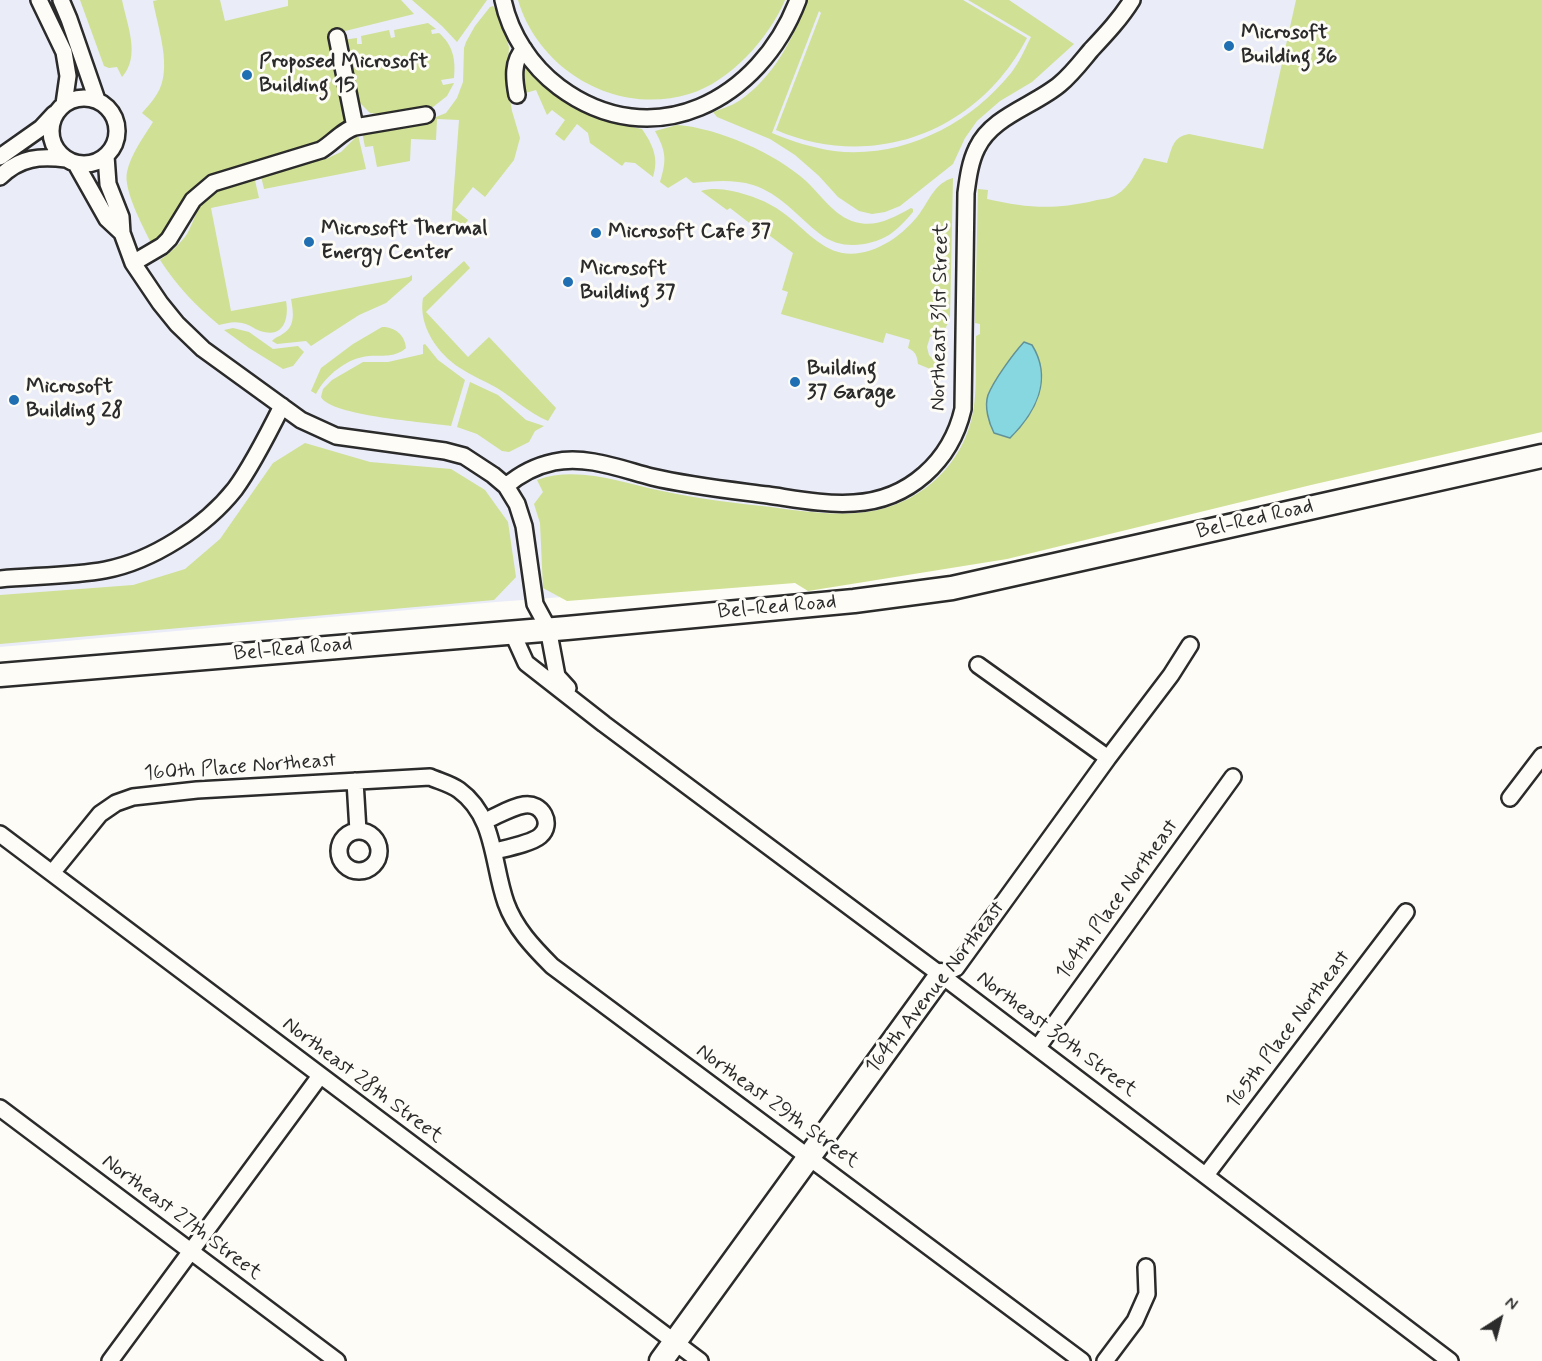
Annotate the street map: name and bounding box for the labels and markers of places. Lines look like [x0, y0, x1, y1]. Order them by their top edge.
place label: Microsoft Building 36 [1241, 21, 1337, 71]
marker: Microsoft Building 36 [1222, 39, 1236, 53]
place label: Proposed Microsoft Building 15 [259, 50, 428, 100]
marker: Proposed Microsoft Building 15 [240, 68, 254, 82]
place label: Microsoft Thermal Energy Center [321, 217, 487, 267]
place label: Microsoft Cafe 37 [608, 220, 771, 246]
marker: Microsoft Cafe 37 [589, 226, 603, 240]
marker: Microsoft Thermal Energy Center [302, 235, 316, 249]
place label: Microsoft Building 37 [580, 257, 675, 307]
marker: Microsoft Building 37 [561, 275, 575, 289]
place label: Building 37 Garage [807, 357, 896, 407]
place label: Microsoft Building 28 [26, 375, 123, 425]
marker: Building 37 Garage [788, 375, 802, 389]
marker: Microsoft Building 28 [7, 393, 21, 407]

